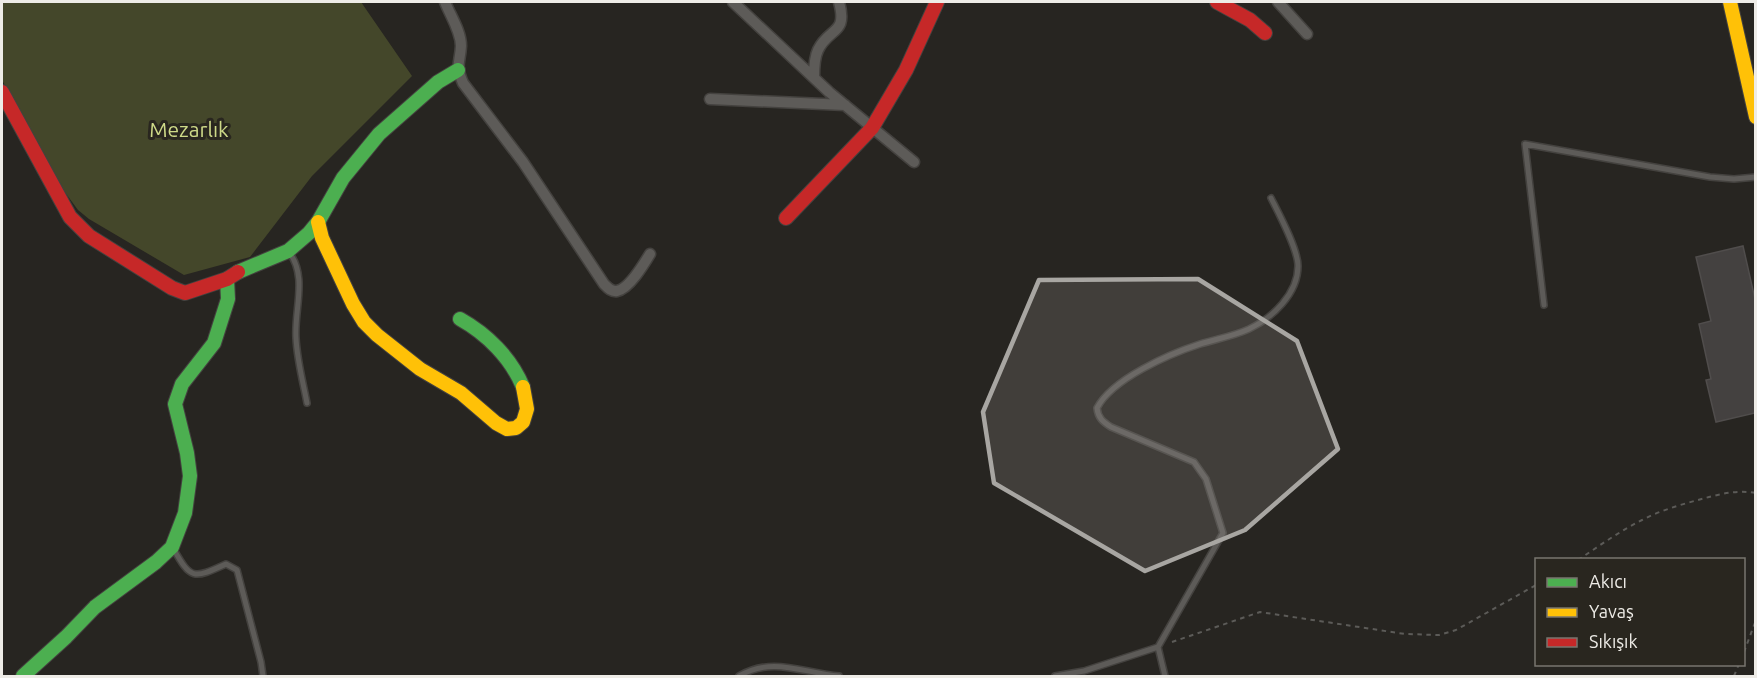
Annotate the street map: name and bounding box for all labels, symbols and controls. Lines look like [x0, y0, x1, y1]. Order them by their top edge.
park label: Mezarlık [149, 117, 229, 141]
legend [1535, 558, 1745, 666]
text: Akıcı [1589, 571, 1627, 591]
text: Yavaş [1589, 601, 1634, 621]
text: Sıkışık [1589, 631, 1638, 651]

